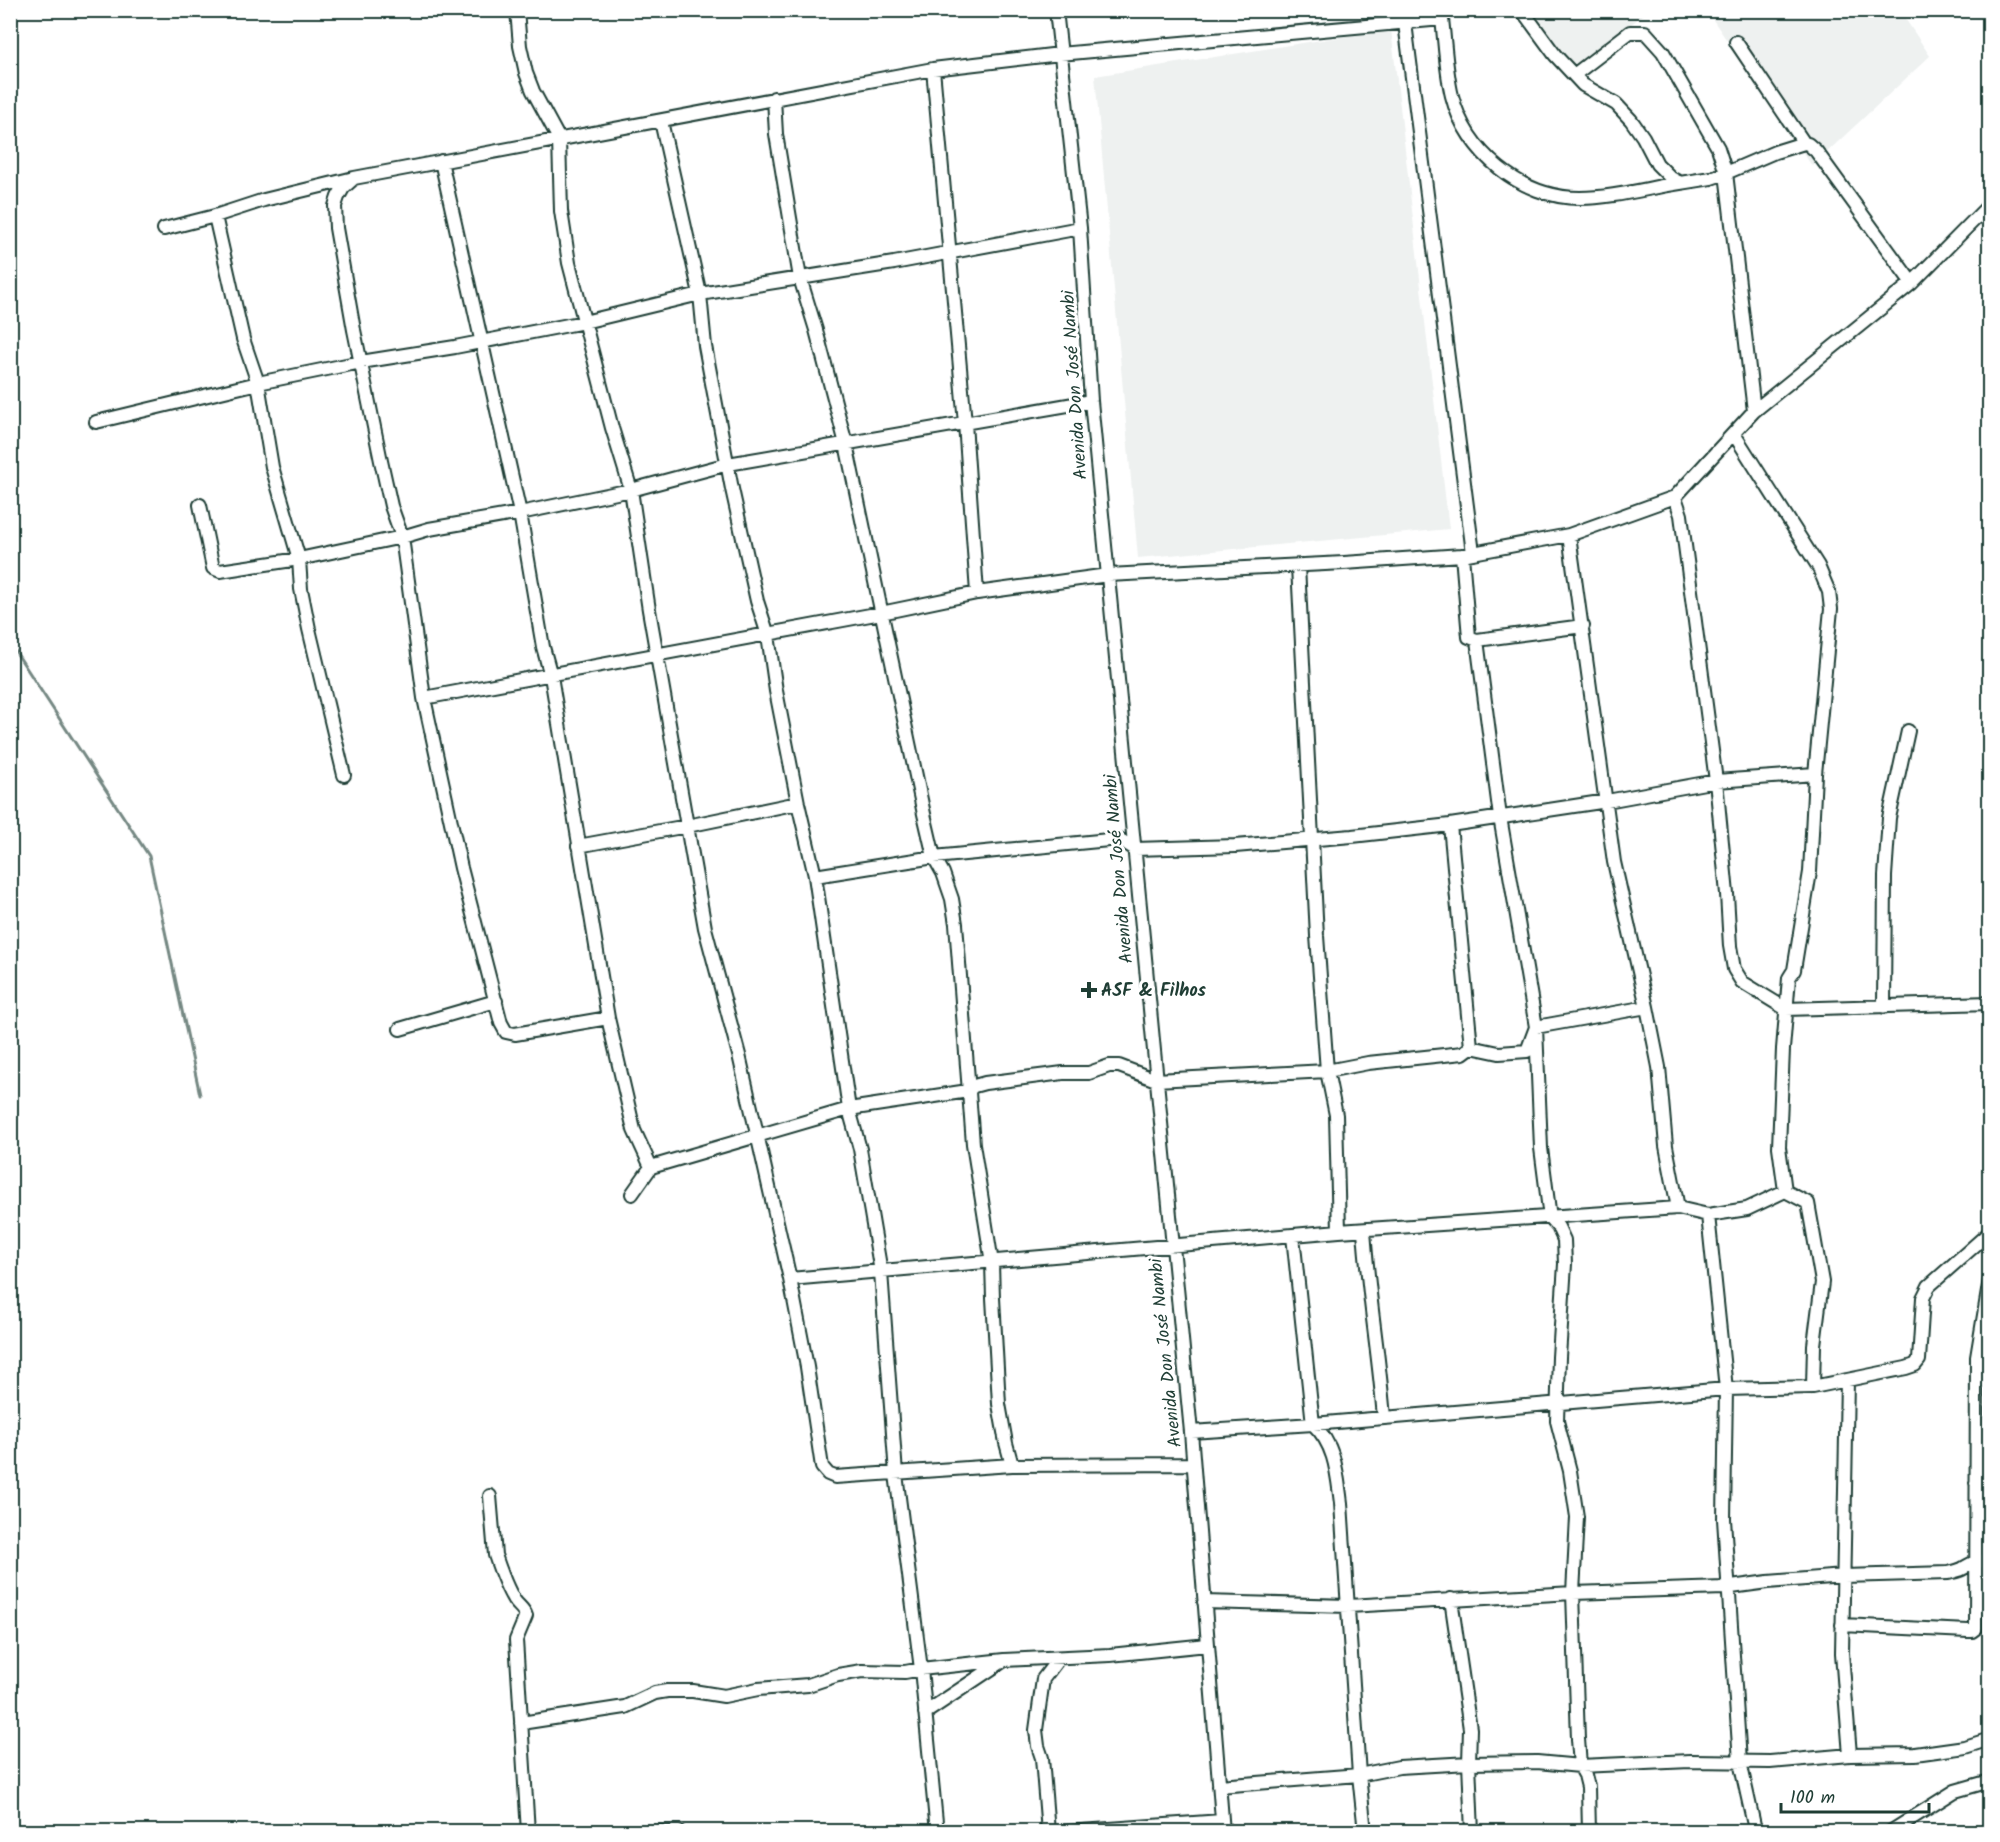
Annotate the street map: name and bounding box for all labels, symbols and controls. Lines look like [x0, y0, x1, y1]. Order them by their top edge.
street label: Avenida Don José Nambi [1054, 289, 1097, 481]
street label: Avenida Don José Nambi [1097, 772, 1142, 965]
place label: ASF & Filhos [1101, 977, 1207, 1006]
marker: ASF & Filhos [1082, 983, 1096, 997]
street label: Avenida Don José Nambi [1142, 1256, 1191, 1449]
scale bar [1781, 1776, 1930, 1814]
text: 100 m [1790, 1784, 1835, 1813]

